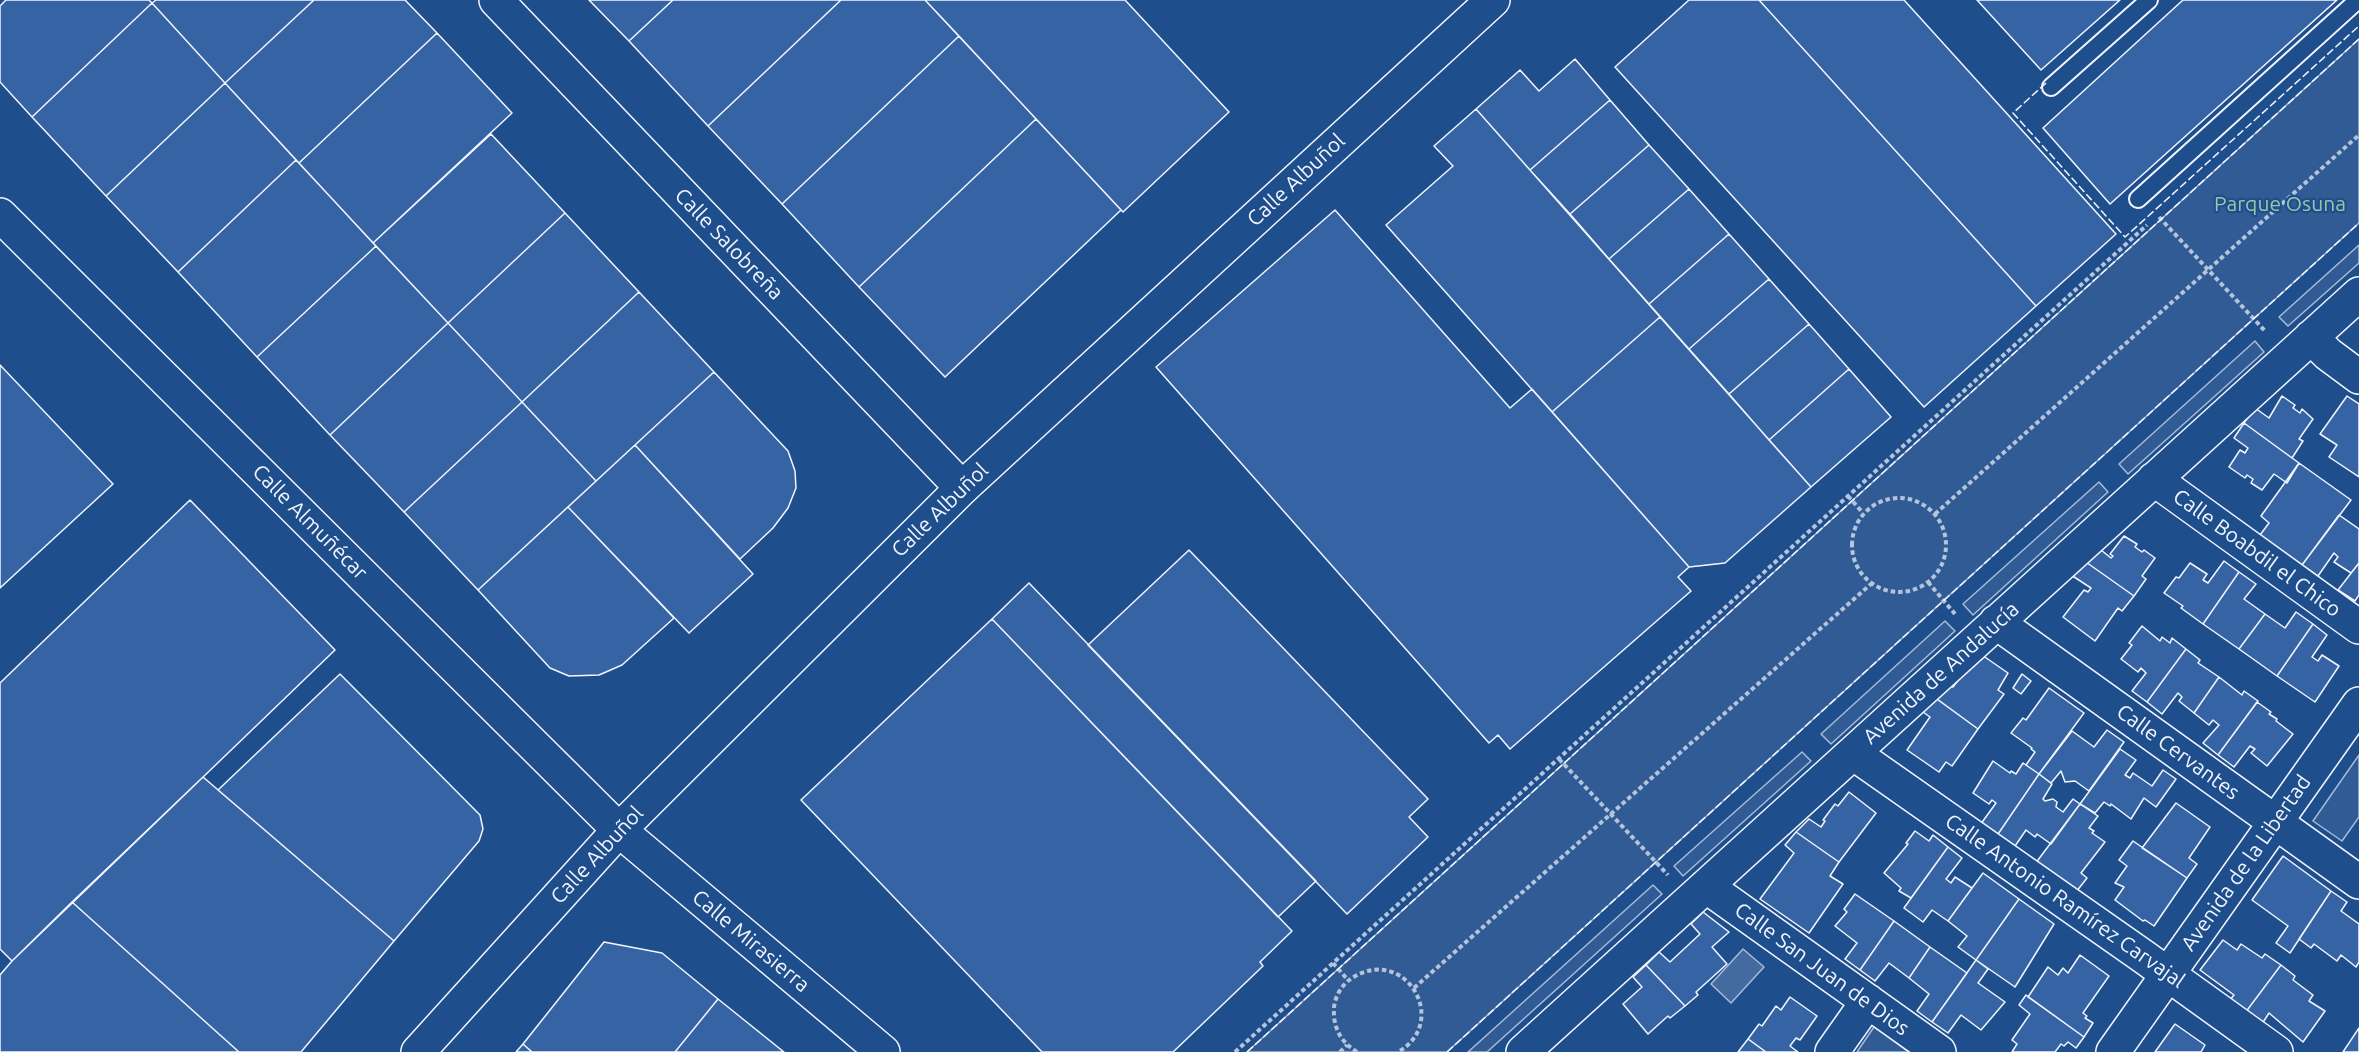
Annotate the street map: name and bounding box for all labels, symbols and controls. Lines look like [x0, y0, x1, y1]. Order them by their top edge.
street label: Calle Albuñol [1242, 128, 1350, 232]
street label: Calle Salobreña [669, 183, 789, 305]
park label: Parque Osuna [2214, 191, 2346, 217]
street label: Calle Albuñol [887, 458, 993, 562]
street label: Calle Almuñécar [247, 459, 373, 585]
street label: Calle Boabdil el Chico [2168, 484, 2346, 622]
street label: Avenida de Andalucía [1858, 596, 2024, 750]
street label: Calle Cervantes [2112, 699, 2244, 805]
street label: Avenida de la Libertad [2176, 770, 2316, 956]
street label: Calle Albuñol [545, 801, 649, 909]
street label: Calle Antonio Ramírez Carvajal [1940, 808, 2190, 994]
street label: Calle Mirasierra [687, 885, 815, 997]
street label: Calle San Juan de Dios [1730, 897, 1914, 1041]

